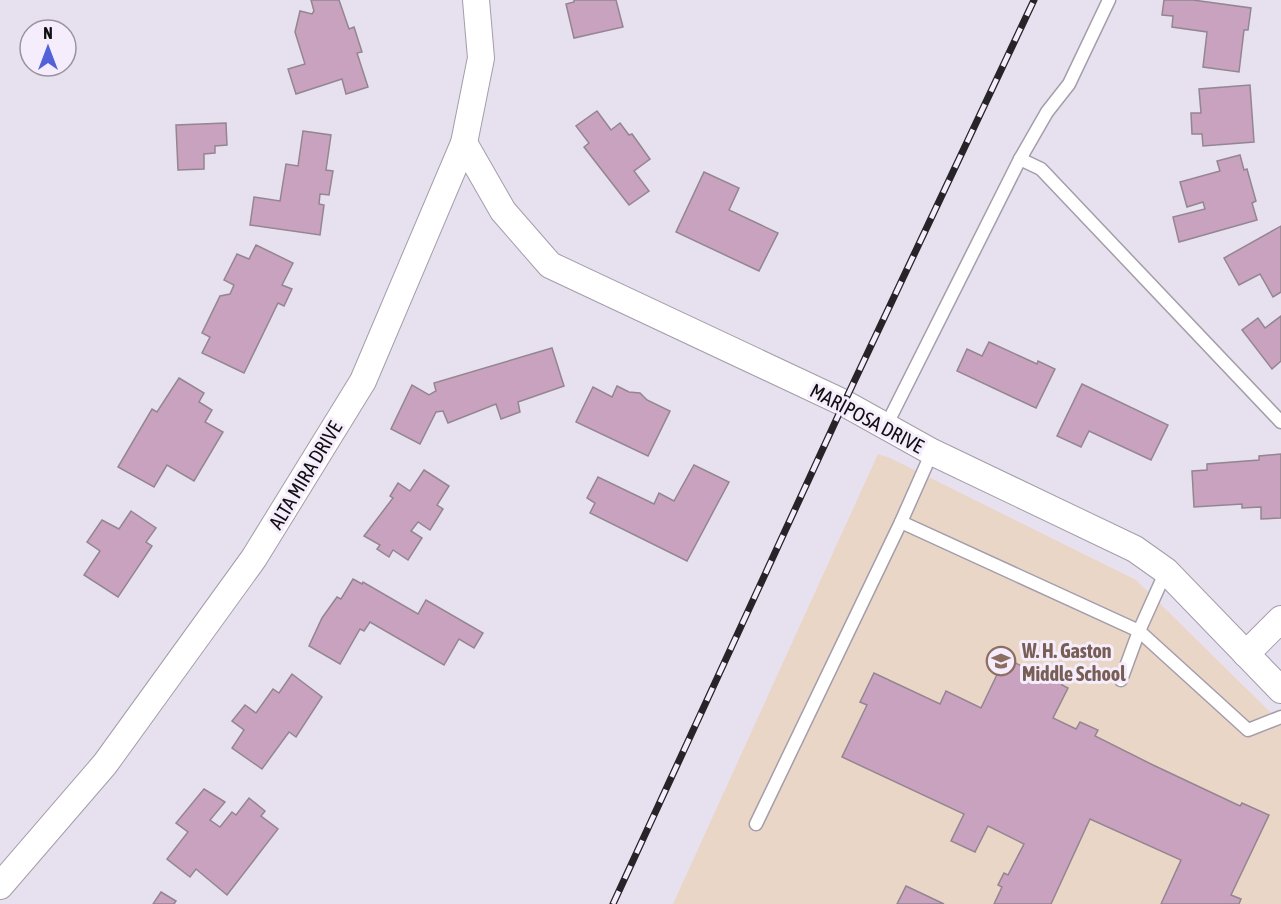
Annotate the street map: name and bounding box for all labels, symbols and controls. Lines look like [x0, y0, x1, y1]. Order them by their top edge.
north arrow [18, 18, 78, 78]
text: N [43, 24, 53, 42]
street label: MARIPOSA DRIVE [806, 378, 928, 458]
street label: ALTA MIRA DRIVE [264, 416, 347, 533]
place label: W. H. Gaston Middle School [1021, 639, 1126, 685]
school or university icon: W. H. Gaston Middle School [985, 645, 1017, 677]

